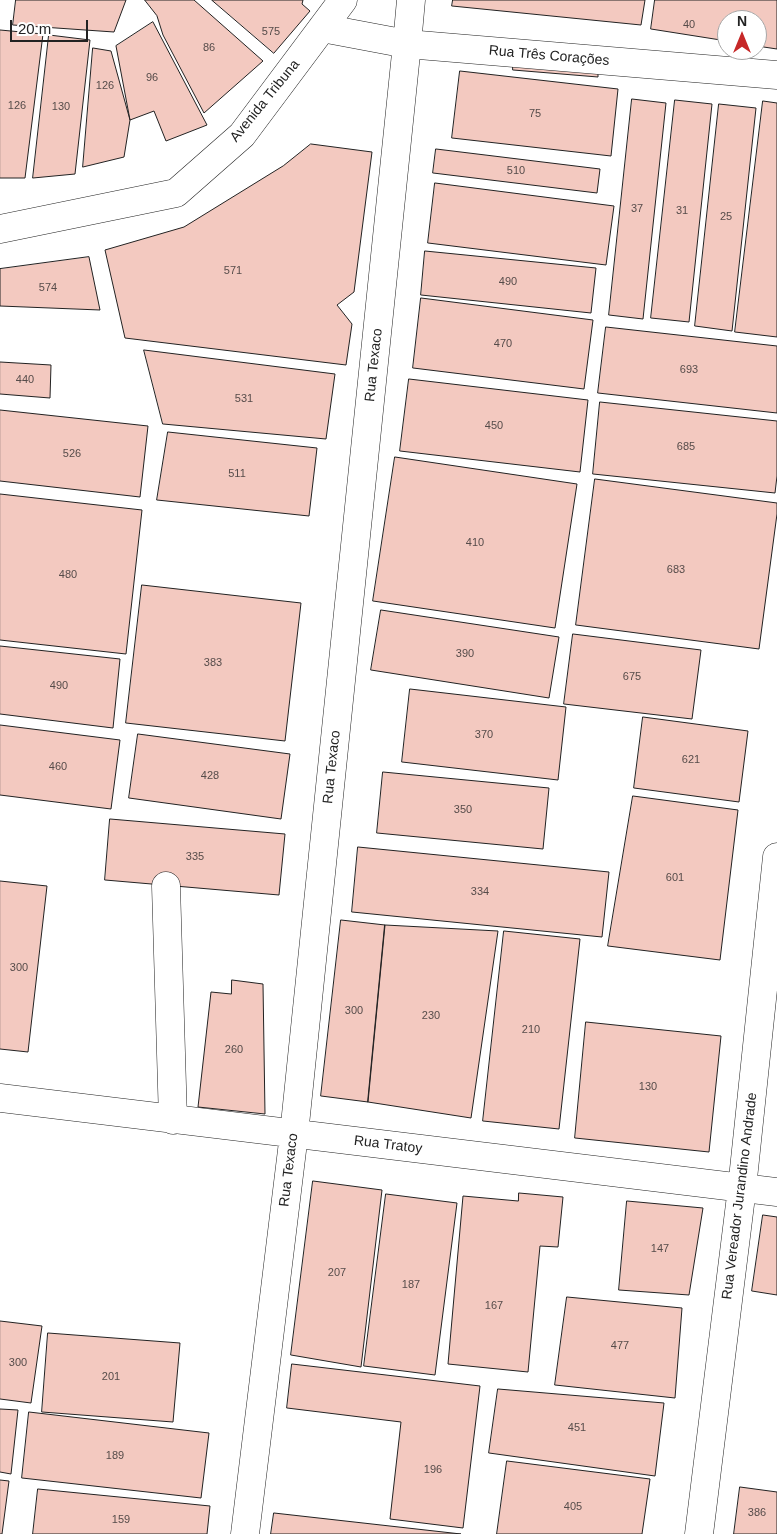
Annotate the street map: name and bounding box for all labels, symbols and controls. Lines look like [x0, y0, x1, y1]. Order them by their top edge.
scale bar [12, 10, 90, 42]
north arrow [717, 10, 767, 60]
text: N [737, 13, 747, 29]
house number: 40 [683, 18, 695, 32]
text: 20 m [18, 20, 51, 37]
house number: 575 [262, 25, 280, 39]
house number: 86 [203, 41, 215, 55]
street label: Rua Três Corações [488, 42, 610, 70]
street label: Avenida Tribuna [227, 56, 303, 146]
house number: 96 [146, 71, 158, 85]
house number: 126 [96, 79, 114, 93]
house number: 126 [8, 99, 26, 113]
house number: 130 [52, 100, 70, 114]
house number: 75 [529, 107, 541, 121]
house number: 510 [507, 164, 525, 178]
house number: 37 [631, 202, 643, 216]
house number: 31 [676, 204, 688, 218]
house number: 25 [720, 210, 732, 224]
house number: 571 [224, 264, 242, 278]
house number: 490 [499, 275, 517, 289]
house number: 574 [39, 281, 57, 295]
street label: Rua Texaco [362, 327, 386, 403]
house number: 470 [494, 337, 512, 351]
house number: 693 [680, 363, 698, 377]
house number: 440 [16, 373, 34, 387]
house number: 531 [235, 392, 253, 406]
house number: 450 [485, 419, 503, 433]
house number: 685 [677, 440, 695, 454]
house number: 526 [63, 447, 81, 461]
house number: 511 [228, 467, 246, 481]
house number: 410 [466, 536, 484, 550]
house number: 683 [667, 563, 685, 577]
house number: 480 [59, 568, 77, 582]
house number: 390 [456, 647, 474, 661]
house number: 383 [204, 656, 222, 670]
house number: 675 [623, 670, 641, 684]
house number: 490 [50, 679, 68, 693]
house number: 370 [475, 728, 493, 742]
street label: Rua Texaco [320, 729, 344, 805]
house number: 621 [682, 753, 700, 767]
house number: 460 [49, 760, 67, 774]
house number: 428 [201, 769, 219, 783]
house number: 350 [454, 803, 472, 817]
house number: 335 [186, 850, 204, 864]
house number: 601 [666, 871, 684, 885]
house number: 334 [471, 885, 489, 899]
house number: 300 [10, 961, 28, 975]
house number: 300 [345, 1004, 363, 1018]
house number: 230 [422, 1009, 440, 1023]
house number: 210 [522, 1023, 540, 1037]
house number: 260 [225, 1043, 243, 1057]
house number: 130 [639, 1080, 657, 1094]
street label: Rua Vereador Jurandino Andrade [719, 1091, 761, 1301]
street label: Rua Texaco [276, 1132, 302, 1208]
street label: Rua Tratoy [353, 1132, 423, 1158]
house number: 147 [651, 1242, 669, 1256]
house number: 207 [328, 1266, 346, 1280]
house number: 187 [402, 1278, 420, 1292]
house number: 167 [485, 1299, 503, 1313]
house number: 477 [611, 1339, 629, 1353]
house number: 300 [9, 1356, 27, 1370]
house number: 201 [102, 1370, 120, 1384]
house number: 451 [568, 1421, 586, 1435]
house number: 189 [106, 1449, 124, 1463]
house number: 196 [424, 1463, 442, 1477]
house number: 405 [564, 1500, 582, 1514]
house number: 386 [748, 1506, 766, 1520]
house number: 159 [112, 1513, 130, 1527]

